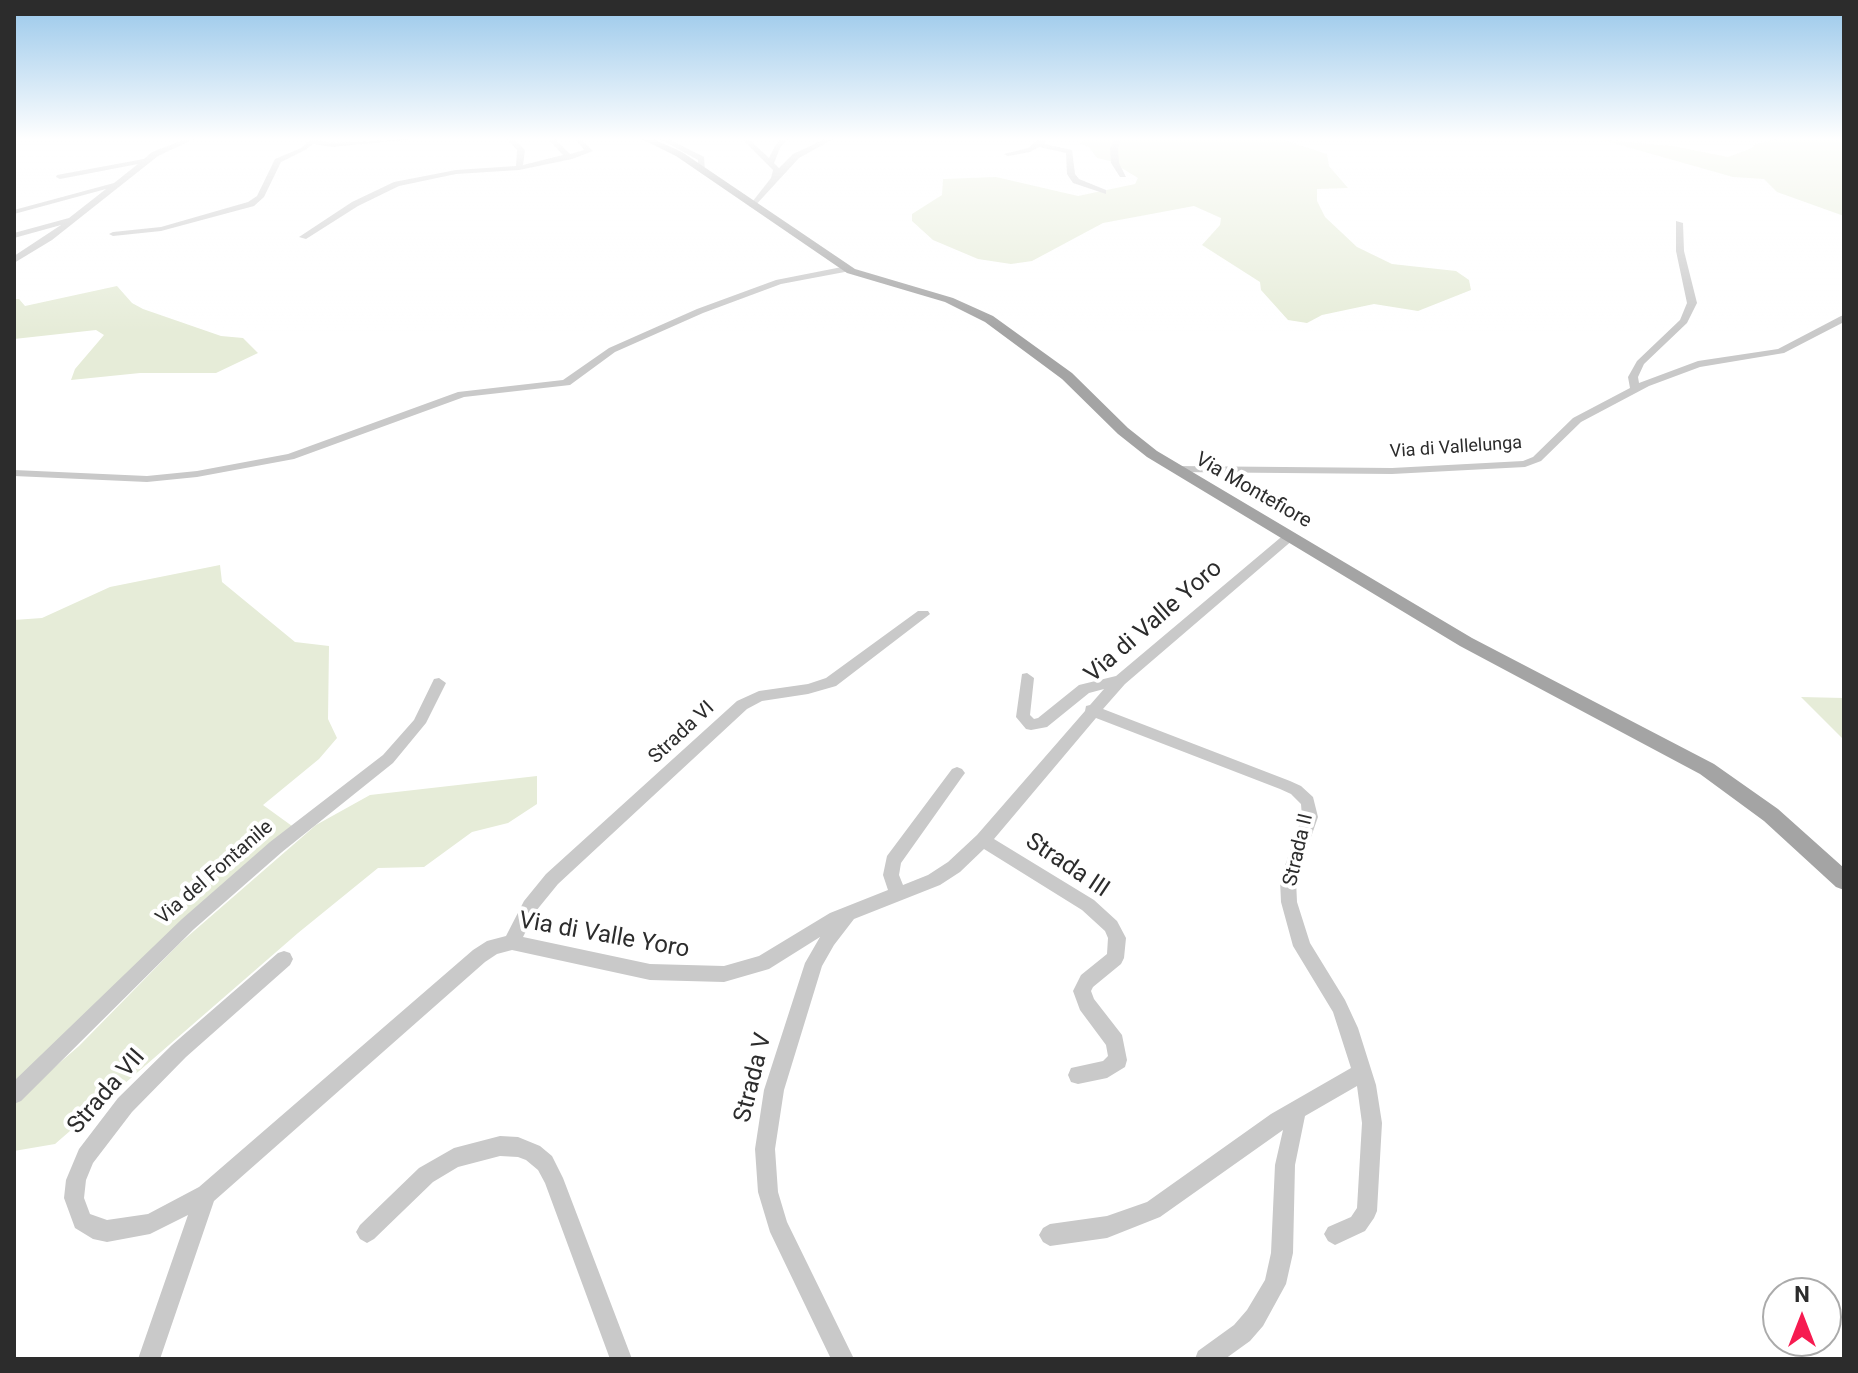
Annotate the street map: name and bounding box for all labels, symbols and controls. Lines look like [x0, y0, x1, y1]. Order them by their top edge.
street label: Via di Vallelunga [1389, 433, 1523, 463]
street label: Via Montefiore [1191, 448, 1315, 534]
street label: Via di Valle Yoro [1079, 555, 1229, 689]
street label: Strada VI [644, 697, 720, 769]
street label: Strada II [1279, 811, 1319, 889]
street label: Via del Fontanile [152, 816, 278, 930]
street label: Strada III [1020, 828, 1114, 904]
street label: Via di Valle Yoro [517, 907, 691, 965]
street label: Strada V [729, 1031, 779, 1125]
street label: Strada VII [62, 1043, 152, 1141]
north arrow [1762, 1277, 1842, 1357]
text: N [1794, 1282, 1810, 1307]

